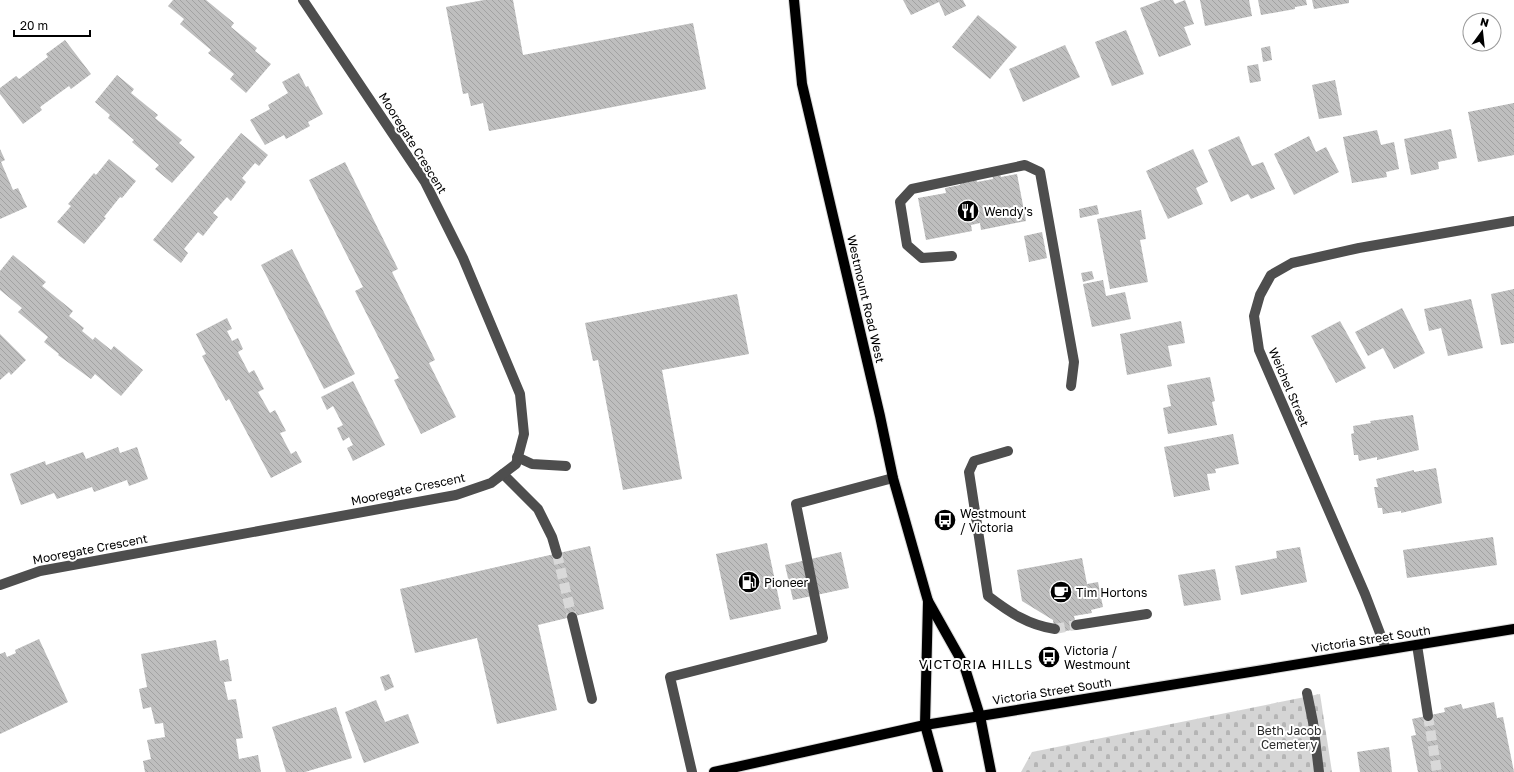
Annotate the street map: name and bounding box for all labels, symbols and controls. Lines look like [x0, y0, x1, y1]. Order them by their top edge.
scale bar [14, 12, 90, 38]
north arrow [1462, 12, 1502, 52]
text: N [1479, 14, 1490, 29]
text: 20 m [20, 18, 48, 33]
street label: Mooregate Crescent [376, 90, 450, 197]
restaurant icon: Wendy's [955, 198, 981, 224]
place label: Wendy's [984, 204, 1033, 219]
street label: Westmount Road West [844, 234, 888, 365]
street label: Weichel Street [1266, 345, 1312, 429]
street label: Mooregate Crescent [349, 469, 467, 508]
place label: Westmount / Victoria [960, 506, 1027, 535]
bus stop icon: Westmount / Victoria [932, 507, 958, 533]
street label: Mooregate Crescent [31, 530, 149, 567]
fuel station icon: Pioneer [736, 569, 762, 595]
place label: Pioneer [764, 575, 809, 590]
cafe icon: Tim Hortons [1048, 579, 1074, 605]
place label: Tim Hortons [1076, 585, 1147, 600]
street label: Victoria Street South [1310, 622, 1432, 656]
place label: Victoria / Westmount [1064, 643, 1131, 672]
bus stop icon: Victoria / Westmount [1036, 644, 1062, 670]
district label: VICTORIA HILLS [919, 656, 1033, 672]
street label: Victoria Street South [991, 674, 1113, 708]
park label: Beth Jacob Cemetery [1257, 723, 1321, 752]

